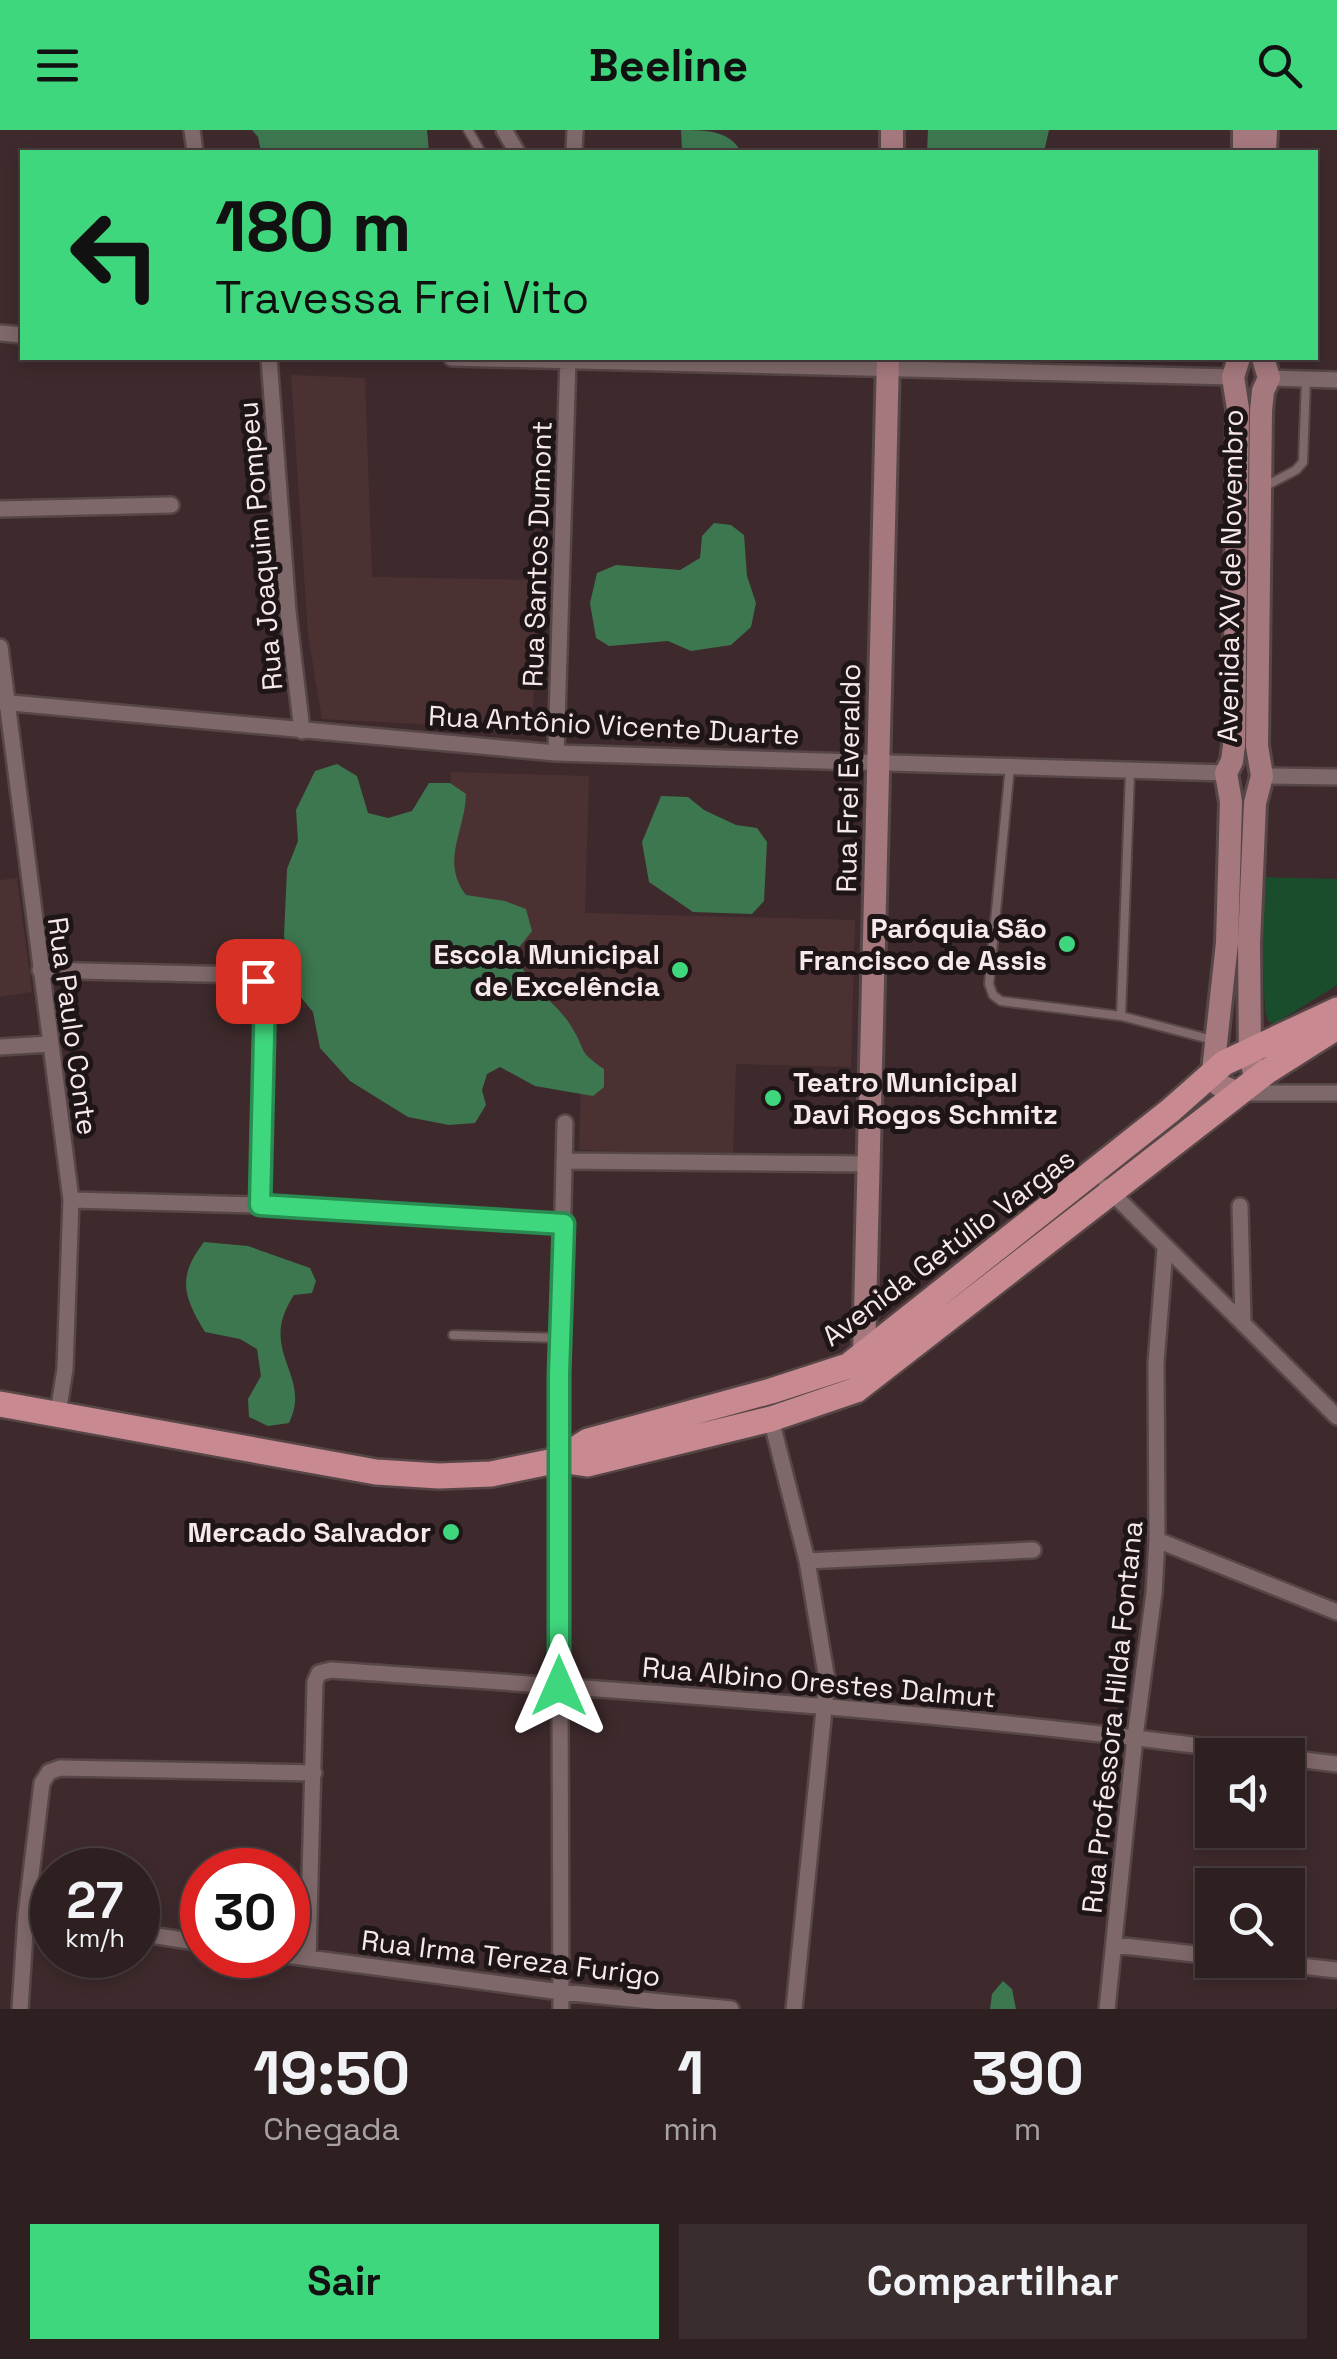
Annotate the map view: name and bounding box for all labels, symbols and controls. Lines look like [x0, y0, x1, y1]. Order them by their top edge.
text: Beeline [589, 37, 748, 94]
icon: menu [30, 38, 85, 93]
icon: search [1252, 38, 1307, 93]
text: 180 m [215, 182, 412, 271]
icon: left [50, 190, 180, 320]
text: Travessa Frei Vito [215, 269, 589, 326]
street label: Rua Joaquim Pompeu [229, 400, 291, 692]
street label: Avenida XV de Novembro [1209, 409, 1251, 743]
street label: Rua Santos Dumont [514, 420, 560, 688]
street label: Rua Frei Everaldo [828, 663, 868, 893]
street label: Rua Antônio Vicente Duarte [427, 697, 801, 753]
place label: Paróquia São Francisco de Assis [799, 910, 1047, 978]
street label: Rua Paulo Conte [40, 915, 106, 1137]
marker: Paróquia São Francisco de Assis [1056, 933, 1078, 955]
place label: Escola Municipal de Excelência [434, 936, 660, 1004]
pin [216, 939, 301, 1024]
icon: arrive [231, 954, 286, 1009]
marker: Escola Municipal de Excelência [669, 959, 691, 981]
place label: Teatro Municipal Davi Rogos Schmitz [793, 1064, 1058, 1132]
marker: Teatro Municipal Davi Rogos Schmitz [762, 1087, 784, 1109]
street label: Avenida Getúlio Vargas [815, 1140, 1081, 1354]
place label: Mercado Salvador [188, 1514, 431, 1550]
street label: Rua Professora Hilda Fontana [1073, 1519, 1151, 1915]
marker: Mercado Salvador [440, 1521, 462, 1543]
position arrow [507, 1634, 611, 1738]
street label: Rua Albino Orestes Dalmut [641, 1649, 997, 1715]
map controls [1195, 1738, 1305, 1978]
button: sound [1195, 1738, 1305, 1848]
speed limit sign: 30 [180, 1848, 310, 1978]
button: search [1195, 1868, 1305, 1978]
text: 27 [67, 1869, 123, 1933]
text: km/h [65, 1922, 125, 1954]
street label: Rua Irma Tereza Furigo [359, 1922, 663, 1994]
text: 19:50 [253, 2035, 410, 2112]
text: 1 [677, 2035, 704, 2112]
text: 390 [971, 2035, 1084, 2112]
text: Chegada [263, 2109, 400, 2149]
text: min [663, 2109, 718, 2149]
text: m [1014, 2109, 1041, 2149]
button: Sair [30, 2224, 659, 2339]
button: Compartilhar [679, 2224, 1307, 2339]

